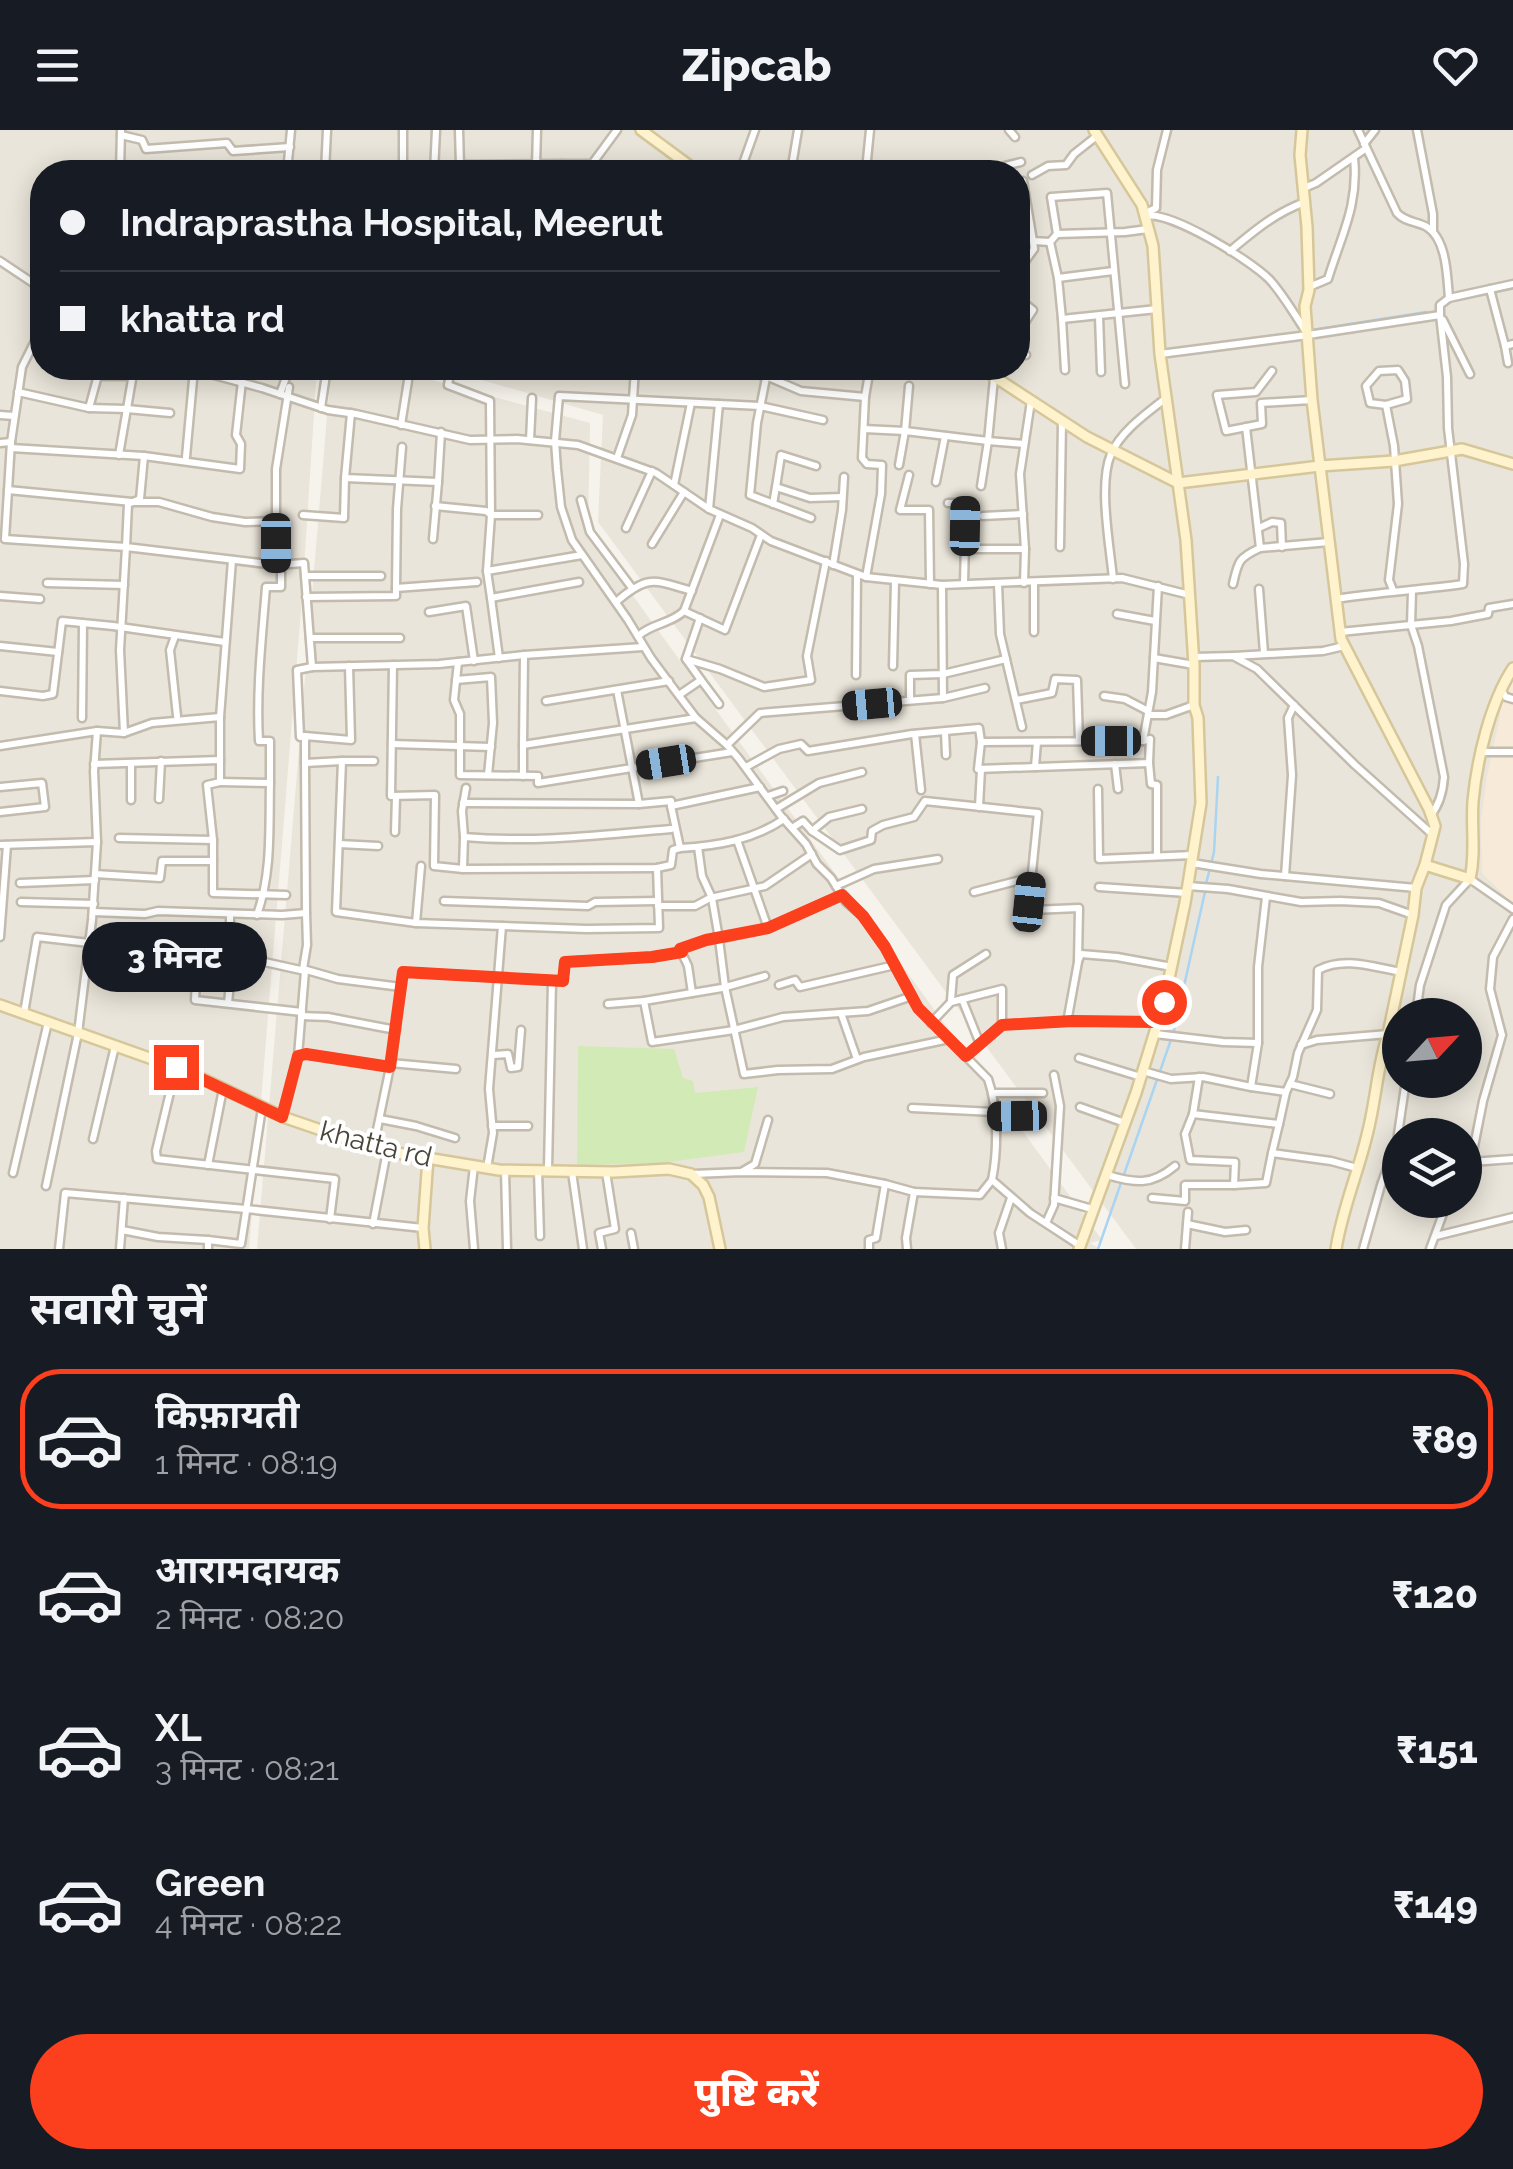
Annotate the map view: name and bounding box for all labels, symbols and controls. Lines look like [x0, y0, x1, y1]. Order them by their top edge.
icon: menu [30, 38, 85, 93]
icon: heart [1428, 38, 1483, 93]
text: Zipcab [682, 39, 831, 92]
text: Indraprastha Hospital, Meerut [120, 200, 663, 245]
text: khatta rd [120, 296, 285, 341]
car [949, 496, 981, 556]
car [261, 513, 291, 573]
car [841, 686, 903, 722]
car [1081, 726, 1141, 756]
car [634, 742, 698, 782]
car [1011, 871, 1047, 933]
callout: 3 मिनट [84, 922, 268, 992]
text: 3 मिनट [127, 938, 222, 975]
route start [1142, 980, 1187, 1025]
north arrow [1382, 998, 1482, 1098]
map controls [1382, 998, 1482, 1218]
route end [154, 1045, 199, 1090]
car [987, 1100, 1047, 1132]
street label: khatta rd [317, 1114, 435, 1174]
button: layers [1382, 1118, 1482, 1218]
text: सवारी चुनें [30, 1282, 206, 1335]
text: किफ़ायती [155, 1392, 299, 1437]
icon: car [35, 1394, 125, 1484]
text: ₹89 [1411, 1417, 1478, 1462]
text: 1 मिनट · 08:19 [155, 1444, 338, 1481]
text: आरामदायक [155, 1547, 339, 1592]
icon: car [35, 1549, 125, 1639]
text: ₹120 [1392, 1572, 1478, 1617]
text: 2 मिनट · 08:20 [155, 1599, 344, 1636]
icon: car [35, 1704, 125, 1794]
text: XL [155, 1705, 202, 1750]
text: ₹151 [1396, 1727, 1478, 1772]
text: 3 मिनट · 08:21 [155, 1750, 339, 1787]
icon: car [35, 1859, 125, 1949]
text: Green [155, 1860, 265, 1905]
text: ₹149 [1393, 1882, 1478, 1927]
text: 4 मिनट · 08:22 [155, 1905, 342, 1942]
button: पुष्टि करें [30, 2034, 1483, 2149]

